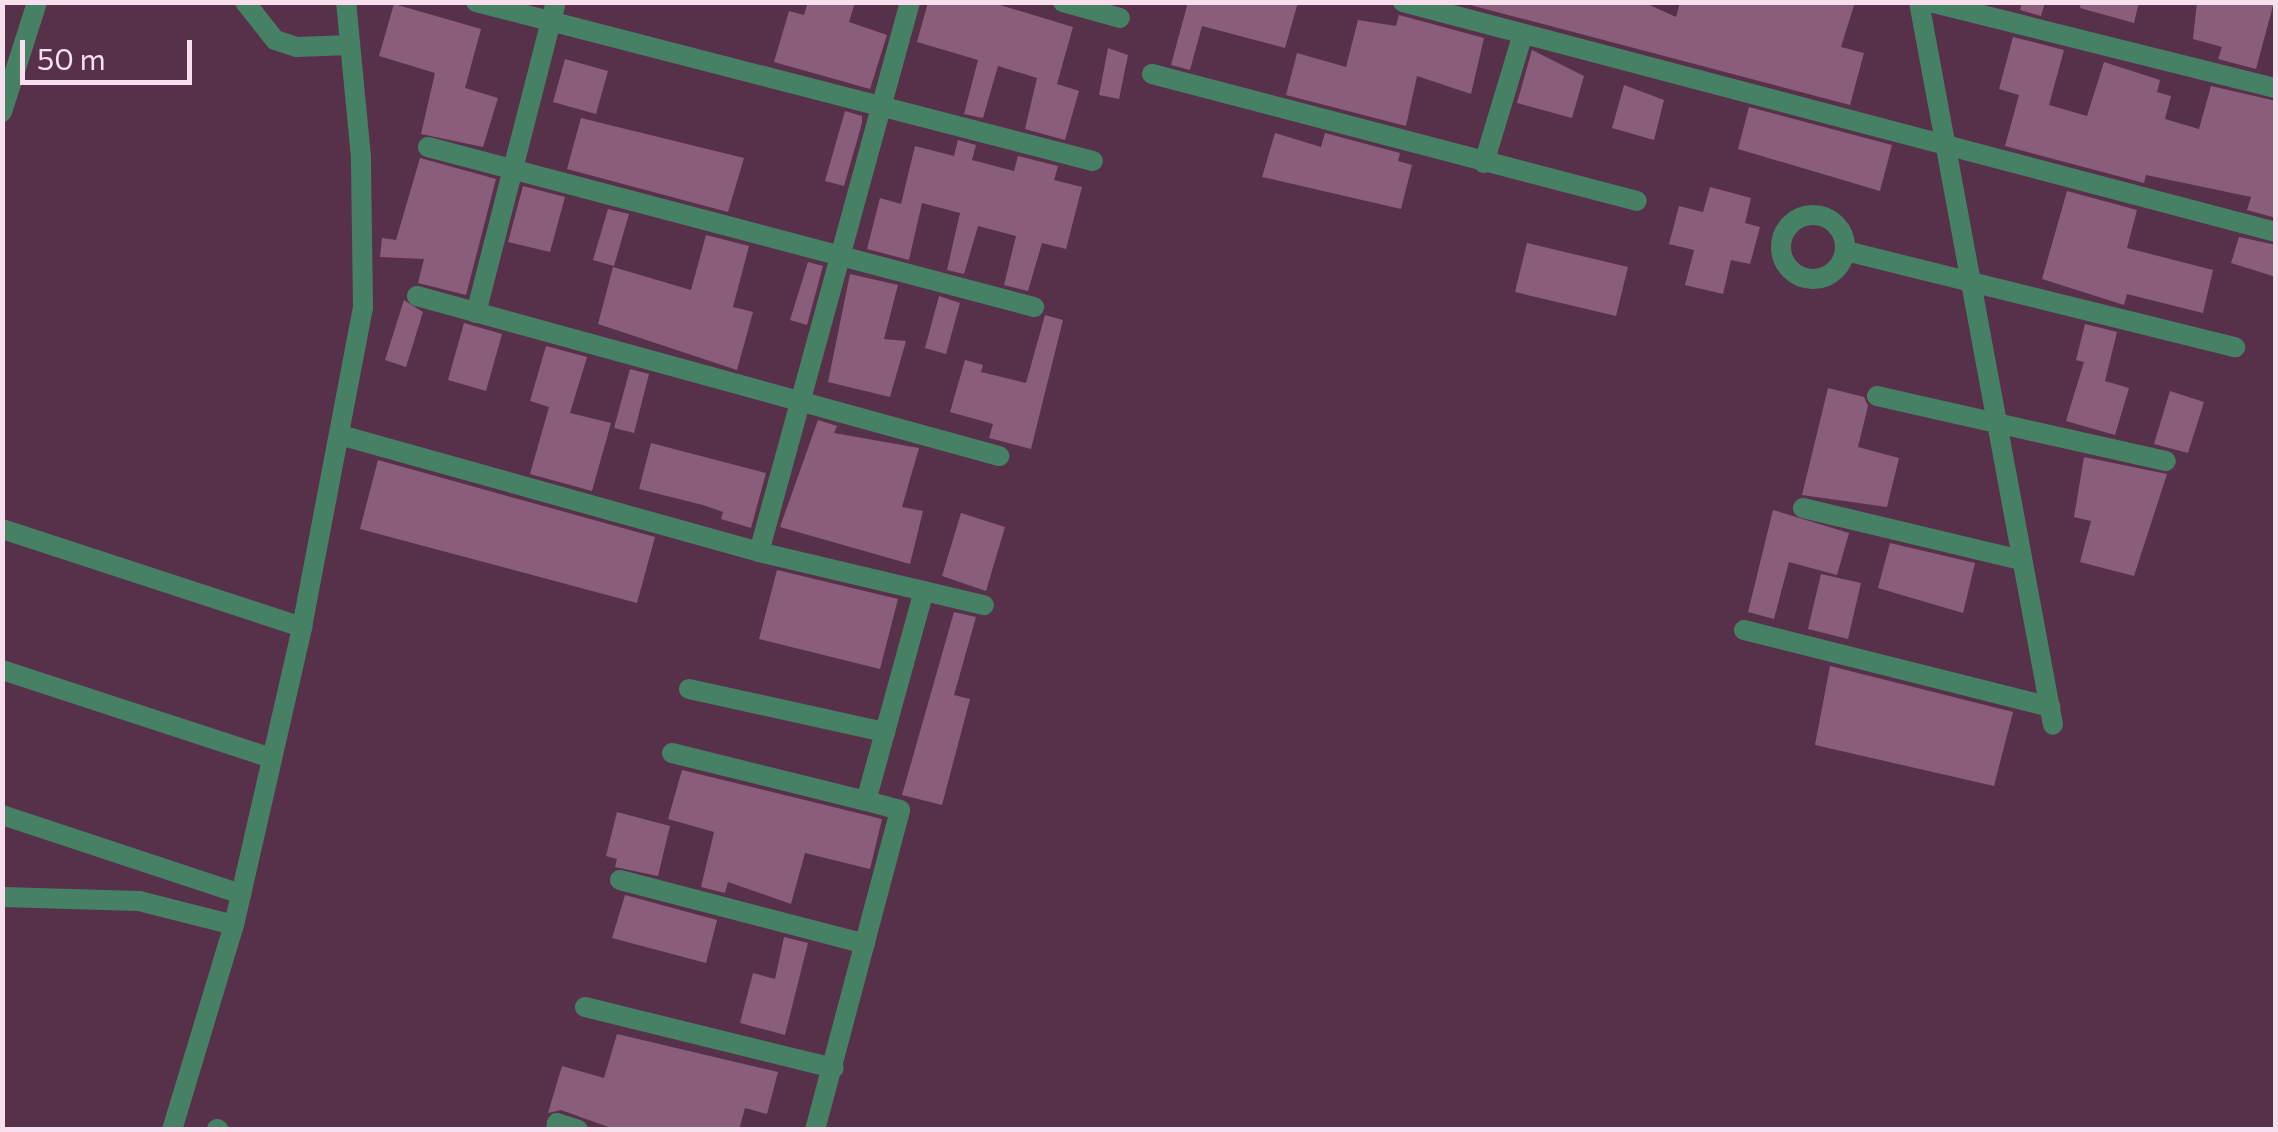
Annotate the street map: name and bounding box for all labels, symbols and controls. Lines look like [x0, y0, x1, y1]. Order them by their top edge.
scale bar [25, 20, 198, 82]
text: 50 m [37, 39, 106, 76]

